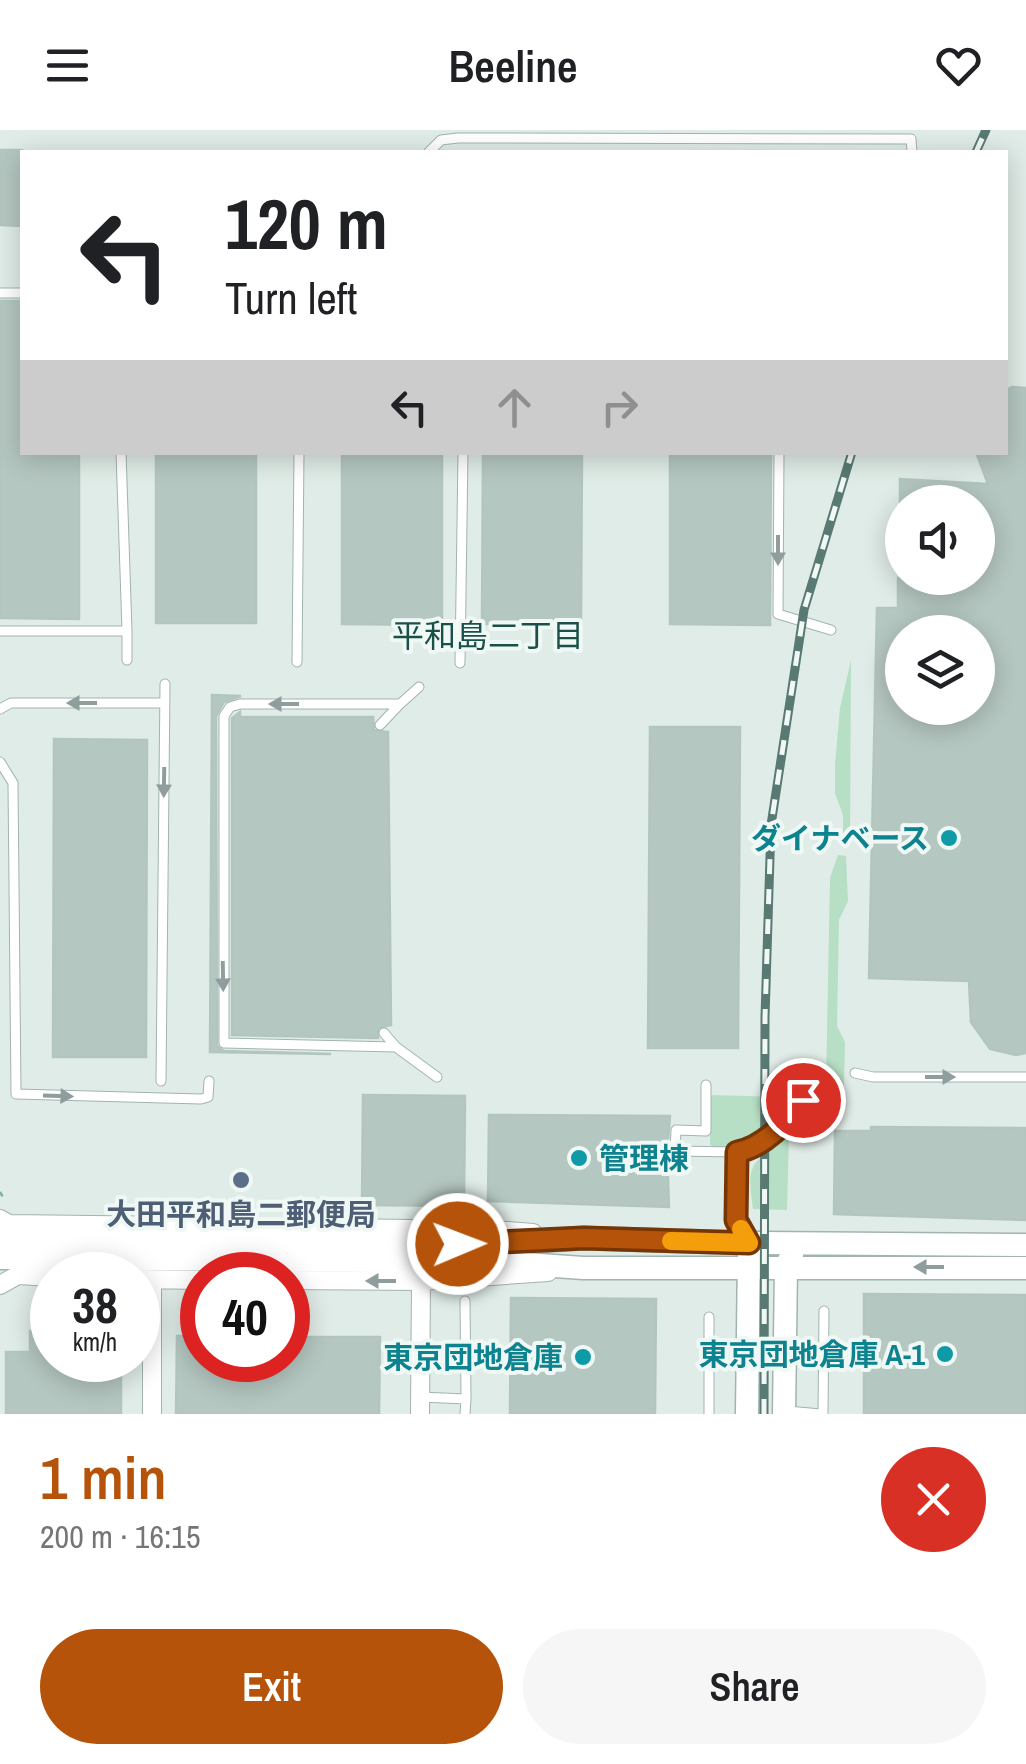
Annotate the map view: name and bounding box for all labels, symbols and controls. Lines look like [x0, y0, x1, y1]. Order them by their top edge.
text: Beeline [448, 35, 578, 96]
icon: menu [40, 38, 95, 93]
icon: heart [931, 38, 986, 93]
text: 120 m [225, 177, 388, 271]
icon: left [60, 190, 190, 320]
text: Turn left [225, 267, 357, 328]
icon: left [382, 380, 437, 435]
icon: ahead [487, 380, 542, 435]
icon: right [592, 380, 647, 435]
map controls [885, 485, 995, 725]
button: sound [885, 485, 995, 595]
one-way arrow [770, 534, 786, 566]
district label: 平和島二丁目 [392, 614, 584, 657]
button: layers [885, 615, 995, 725]
one-way arrow [65, 695, 97, 711]
one-way arrow [268, 696, 300, 712]
one-way arrow [156, 766, 172, 798]
place label: ダイナベース [751, 818, 929, 858]
marker: ダイナベース [938, 827, 960, 849]
one-way arrow [216, 960, 232, 992]
pin [761, 1058, 846, 1143]
one-way arrow [925, 1069, 957, 1085]
icon: arrive [776, 1073, 831, 1128]
one-way arrow [42, 1088, 74, 1104]
place label: 管理棟 [599, 1138, 689, 1178]
marker: 管理棟 [568, 1147, 590, 1169]
marker: 大田平和島二郵便局 [230, 1169, 252, 1191]
position arrow [406, 1192, 510, 1296]
place label: 大田平和島二郵便局 [106, 1194, 376, 1234]
speed limit sign: 40 [180, 1252, 310, 1382]
one-way arrow [912, 1259, 944, 1275]
text: 38 [72, 1271, 118, 1339]
one-way arrow [365, 1273, 397, 1289]
text: km/h [73, 1325, 117, 1359]
place label: 東京団地倉庫 A-1 [699, 1334, 925, 1374]
place label: 東京団地倉庫 [383, 1337, 563, 1377]
marker: 東京団地倉庫 A-1 [934, 1343, 956, 1365]
marker: 東京団地倉庫 [572, 1346, 594, 1368]
text: 1 min [40, 1437, 167, 1518]
button: close [881, 1447, 986, 1552]
text: 200 m · 16:15 [40, 1515, 200, 1558]
button: Exit [40, 1629, 503, 1744]
button: Share [523, 1629, 986, 1744]

